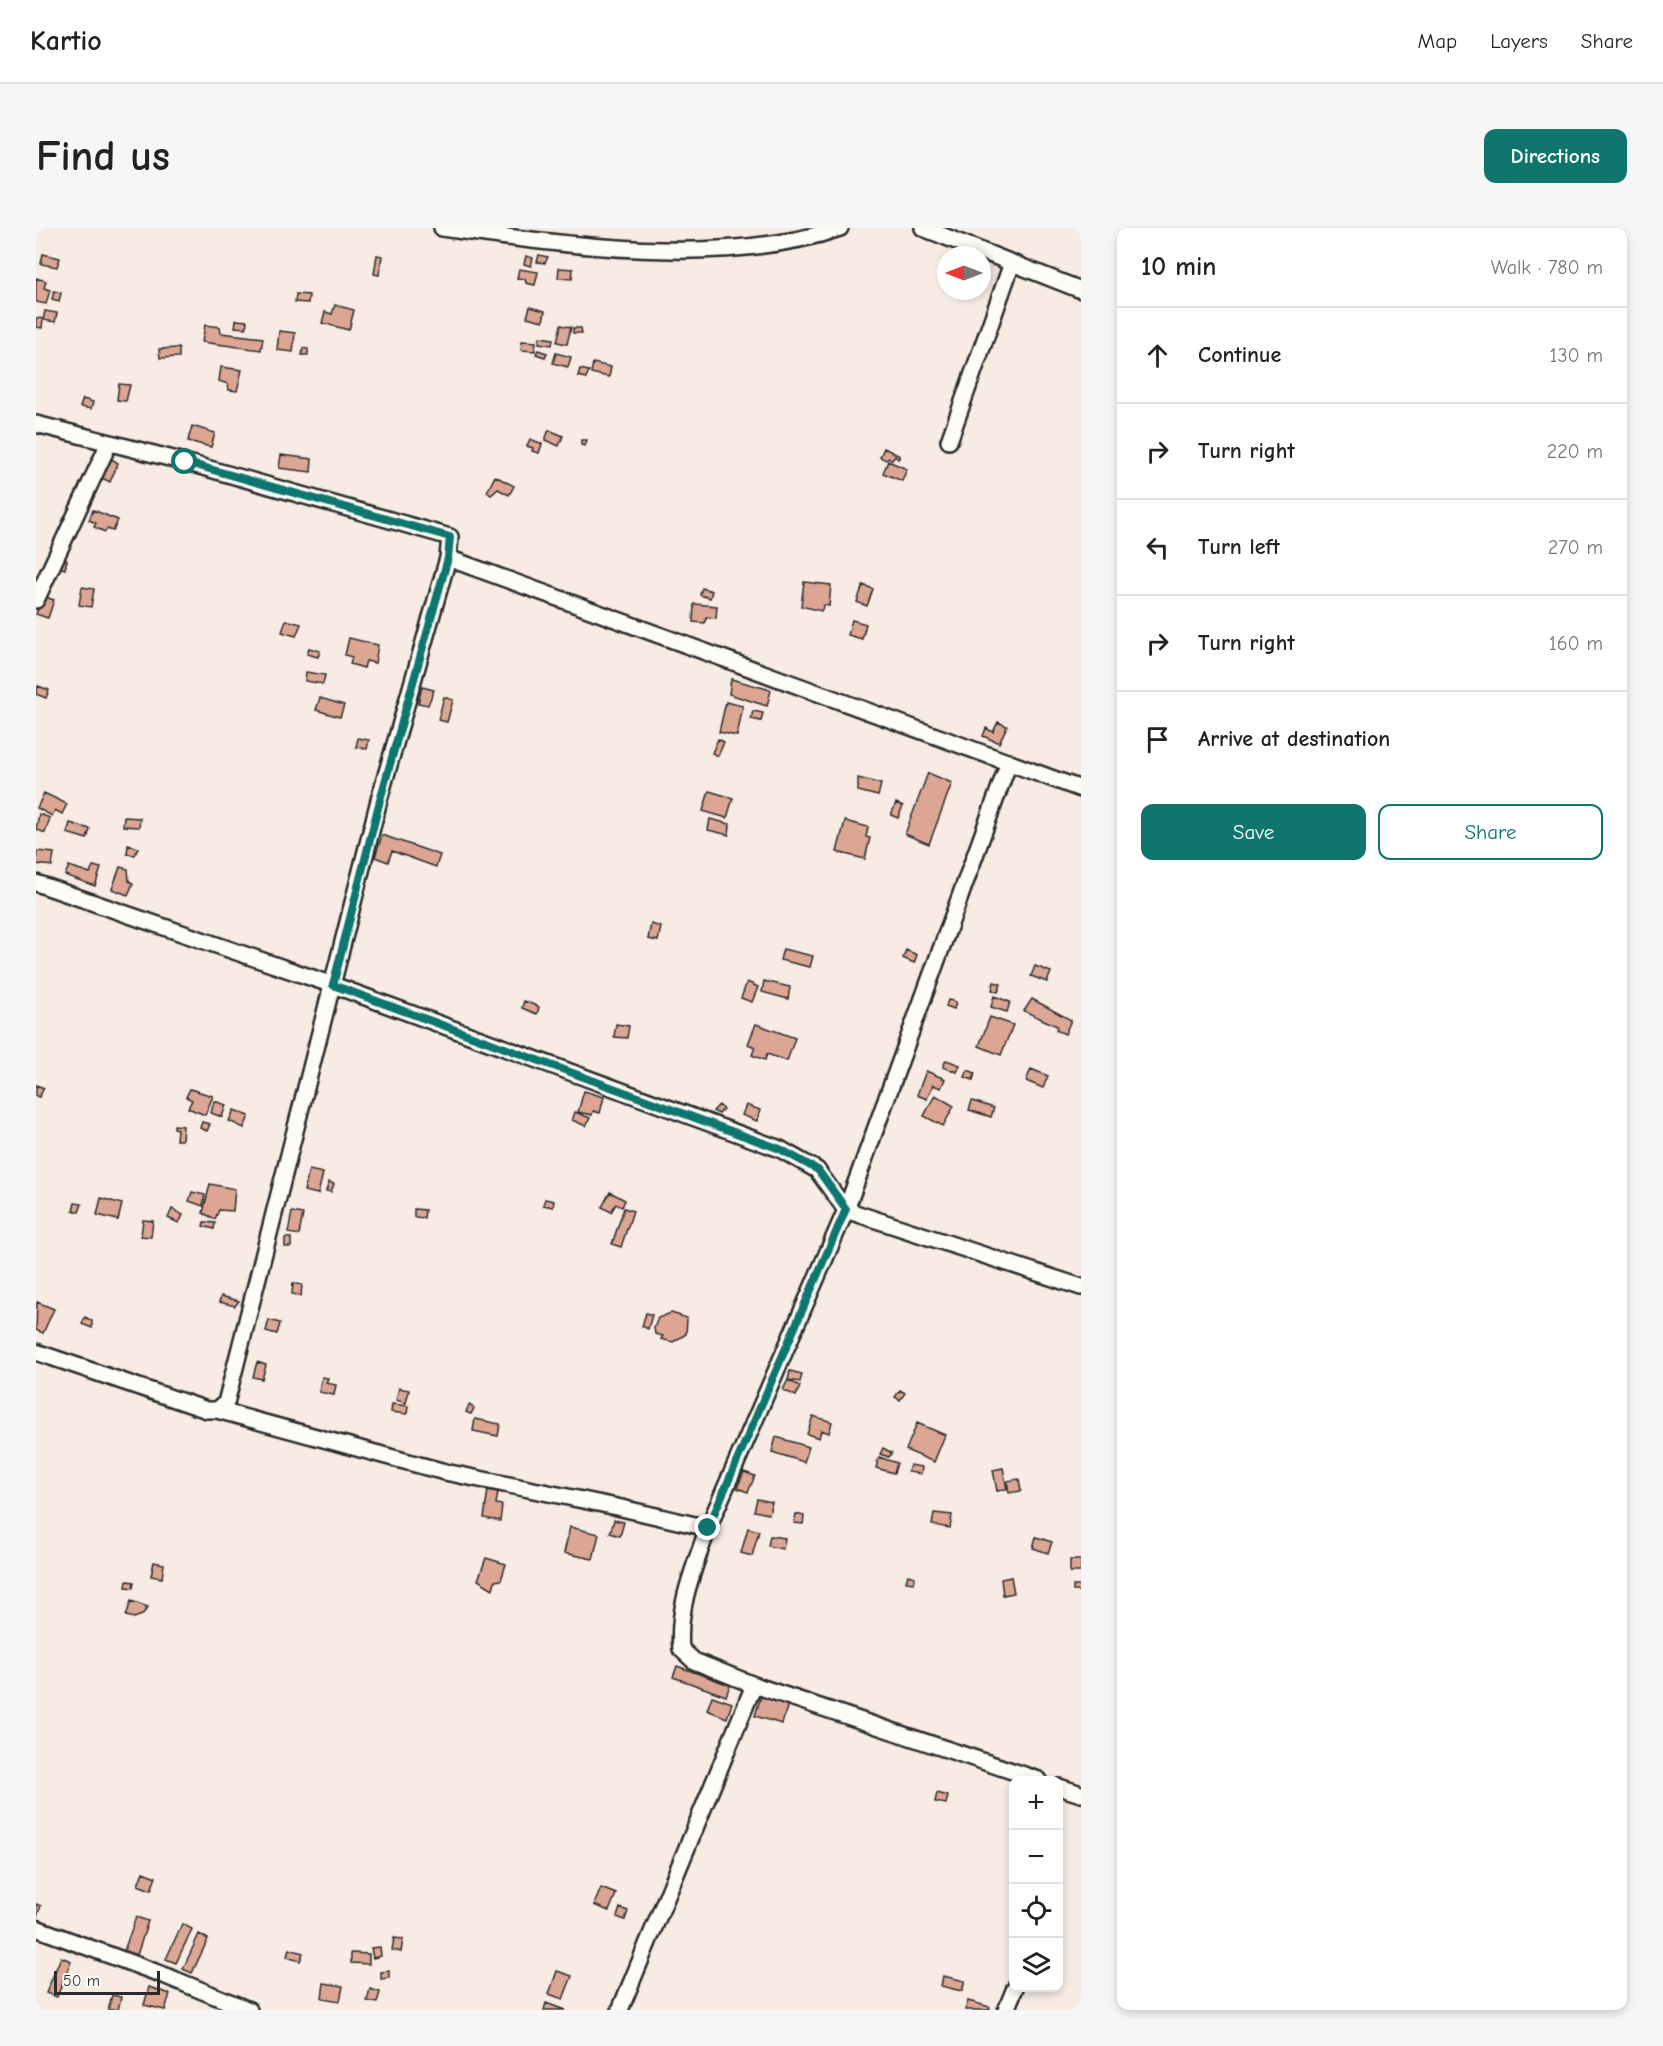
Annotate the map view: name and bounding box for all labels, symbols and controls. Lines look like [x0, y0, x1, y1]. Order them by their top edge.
text: Kartio [30, 25, 102, 57]
text: Map [1418, 29, 1457, 53]
text: Layers [1490, 29, 1548, 53]
text: Share [1581, 29, 1633, 53]
button: Directions [1484, 129, 1627, 183]
text: Find us [36, 132, 170, 181]
north arrow [937, 246, 991, 300]
text: 10 min [1141, 252, 1216, 282]
text: Walk · 780 m [1491, 256, 1603, 279]
icon: ahead [1141, 339, 1174, 372]
text: Continue [1198, 342, 1281, 368]
text: 130 m [1550, 344, 1603, 367]
icon: right [1141, 435, 1174, 468]
text: Turn right [1198, 438, 1295, 464]
text: 220 m [1547, 440, 1603, 463]
route start [171, 448, 197, 474]
icon: left [1141, 531, 1174, 564]
text: Turn left [1198, 534, 1280, 560]
text: 270 m [1548, 536, 1603, 559]
icon: right [1141, 627, 1174, 660]
text: Turn right [1198, 630, 1295, 656]
text: 160 m [1549, 632, 1603, 655]
icon: arrive [1141, 723, 1174, 756]
text: Arrive at destination [1198, 726, 1390, 752]
button: Save [1141, 804, 1366, 860]
button: Share [1378, 804, 1603, 860]
route end [694, 1514, 720, 1540]
map controls [1009, 1776, 1063, 1992]
button: + [1009, 1776, 1063, 1830]
button: − [1009, 1830, 1063, 1884]
button: locate [1009, 1884, 1063, 1938]
button: layers [1009, 1938, 1063, 1992]
scale bar [54, 1968, 160, 1996]
text: 50 m [63, 1972, 100, 1990]

